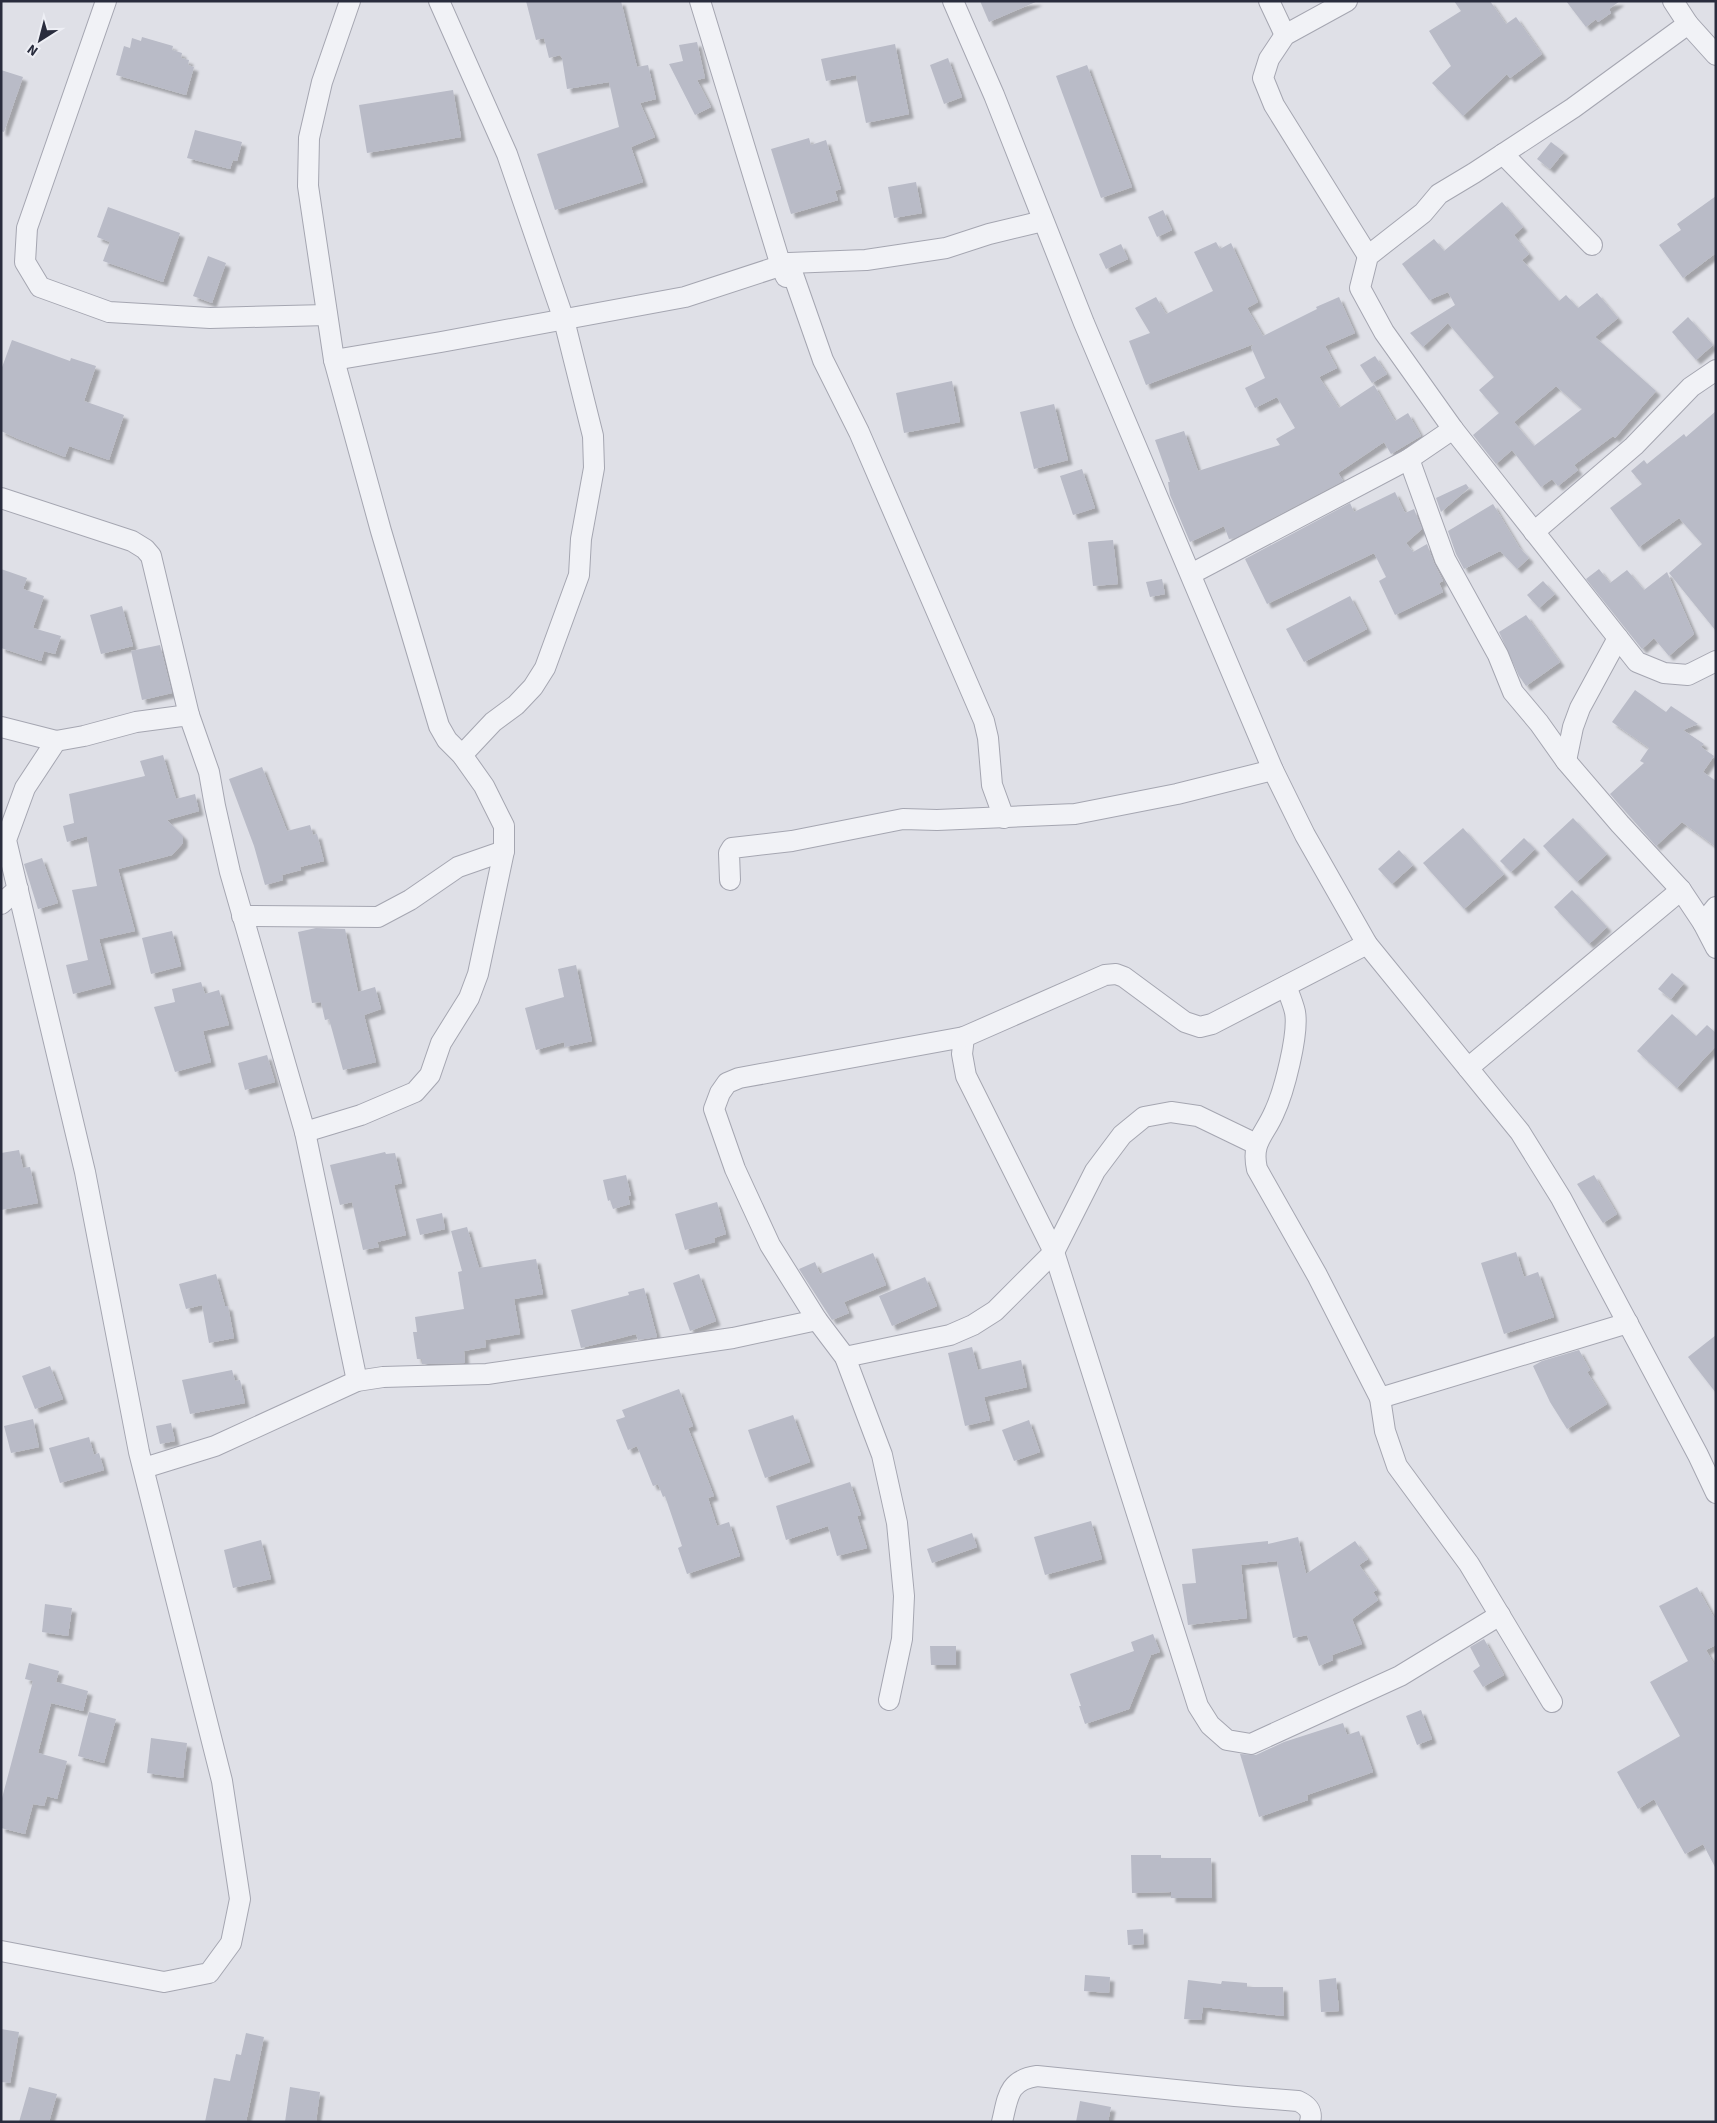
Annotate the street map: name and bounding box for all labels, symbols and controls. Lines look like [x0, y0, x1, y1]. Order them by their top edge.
north arrow [15, 15, 65, 65]
text: N [23, 39, 43, 61]

